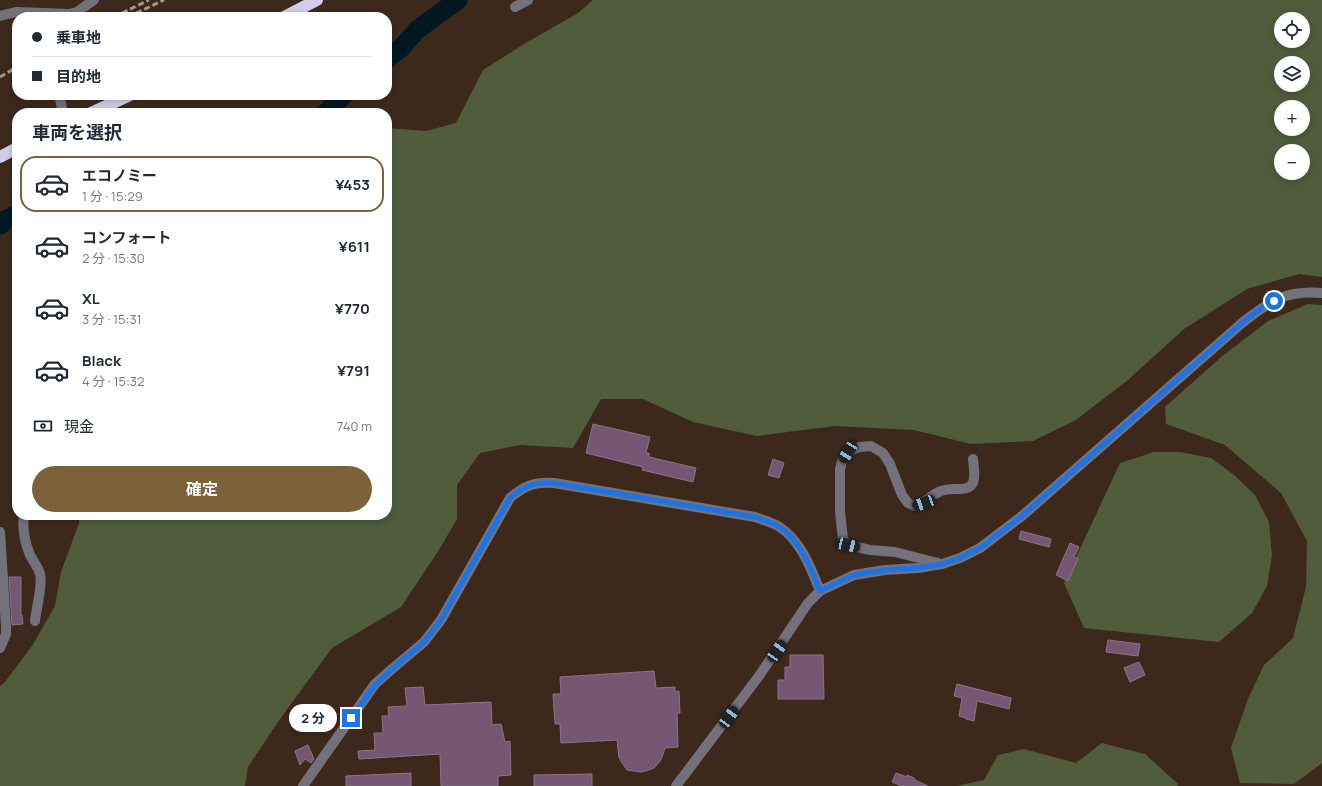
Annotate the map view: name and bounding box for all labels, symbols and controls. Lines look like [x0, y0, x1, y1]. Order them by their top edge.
map controls [1274, 12, 1310, 180]
button: locate [1274, 12, 1310, 48]
text: 乗車地 [56, 27, 101, 48]
button: layers [1274, 56, 1310, 92]
text: 目的地 [56, 66, 101, 87]
button: + [1274, 100, 1310, 136]
text: 車両を選択 [32, 120, 122, 144]
button: − [1274, 144, 1310, 180]
text: エコノミー [82, 165, 157, 186]
icon: car [34, 166, 70, 202]
text: ¥453 [335, 174, 370, 195]
text: 1 分 · 15:29 [82, 187, 143, 205]
text: コンフォート [82, 227, 172, 248]
icon: car [34, 228, 70, 264]
text: ¥611 [339, 236, 370, 257]
text: 2 分 · 15:30 [82, 249, 145, 267]
text: XL [82, 288, 100, 309]
icon: car [34, 290, 70, 326]
route start [1265, 292, 1283, 310]
text: ¥770 [335, 298, 370, 319]
text: 3 分 · 15:31 [82, 310, 142, 328]
text: Black [82, 350, 121, 371]
icon: car [34, 352, 70, 388]
text: ¥791 [337, 360, 370, 381]
text: 4 分 · 15:32 [82, 372, 144, 390]
icon: cash [32, 415, 54, 437]
text: 現金 [64, 416, 94, 437]
text: 740 m [337, 417, 372, 435]
car [837, 439, 859, 465]
button: 確定 [32, 466, 372, 512]
car [911, 493, 937, 513]
car [835, 536, 861, 554]
car [765, 638, 789, 664]
callout: 2 分 [289, 704, 337, 732]
car [717, 704, 741, 730]
text: 2 分 [301, 709, 325, 727]
route end [342, 709, 360, 727]

